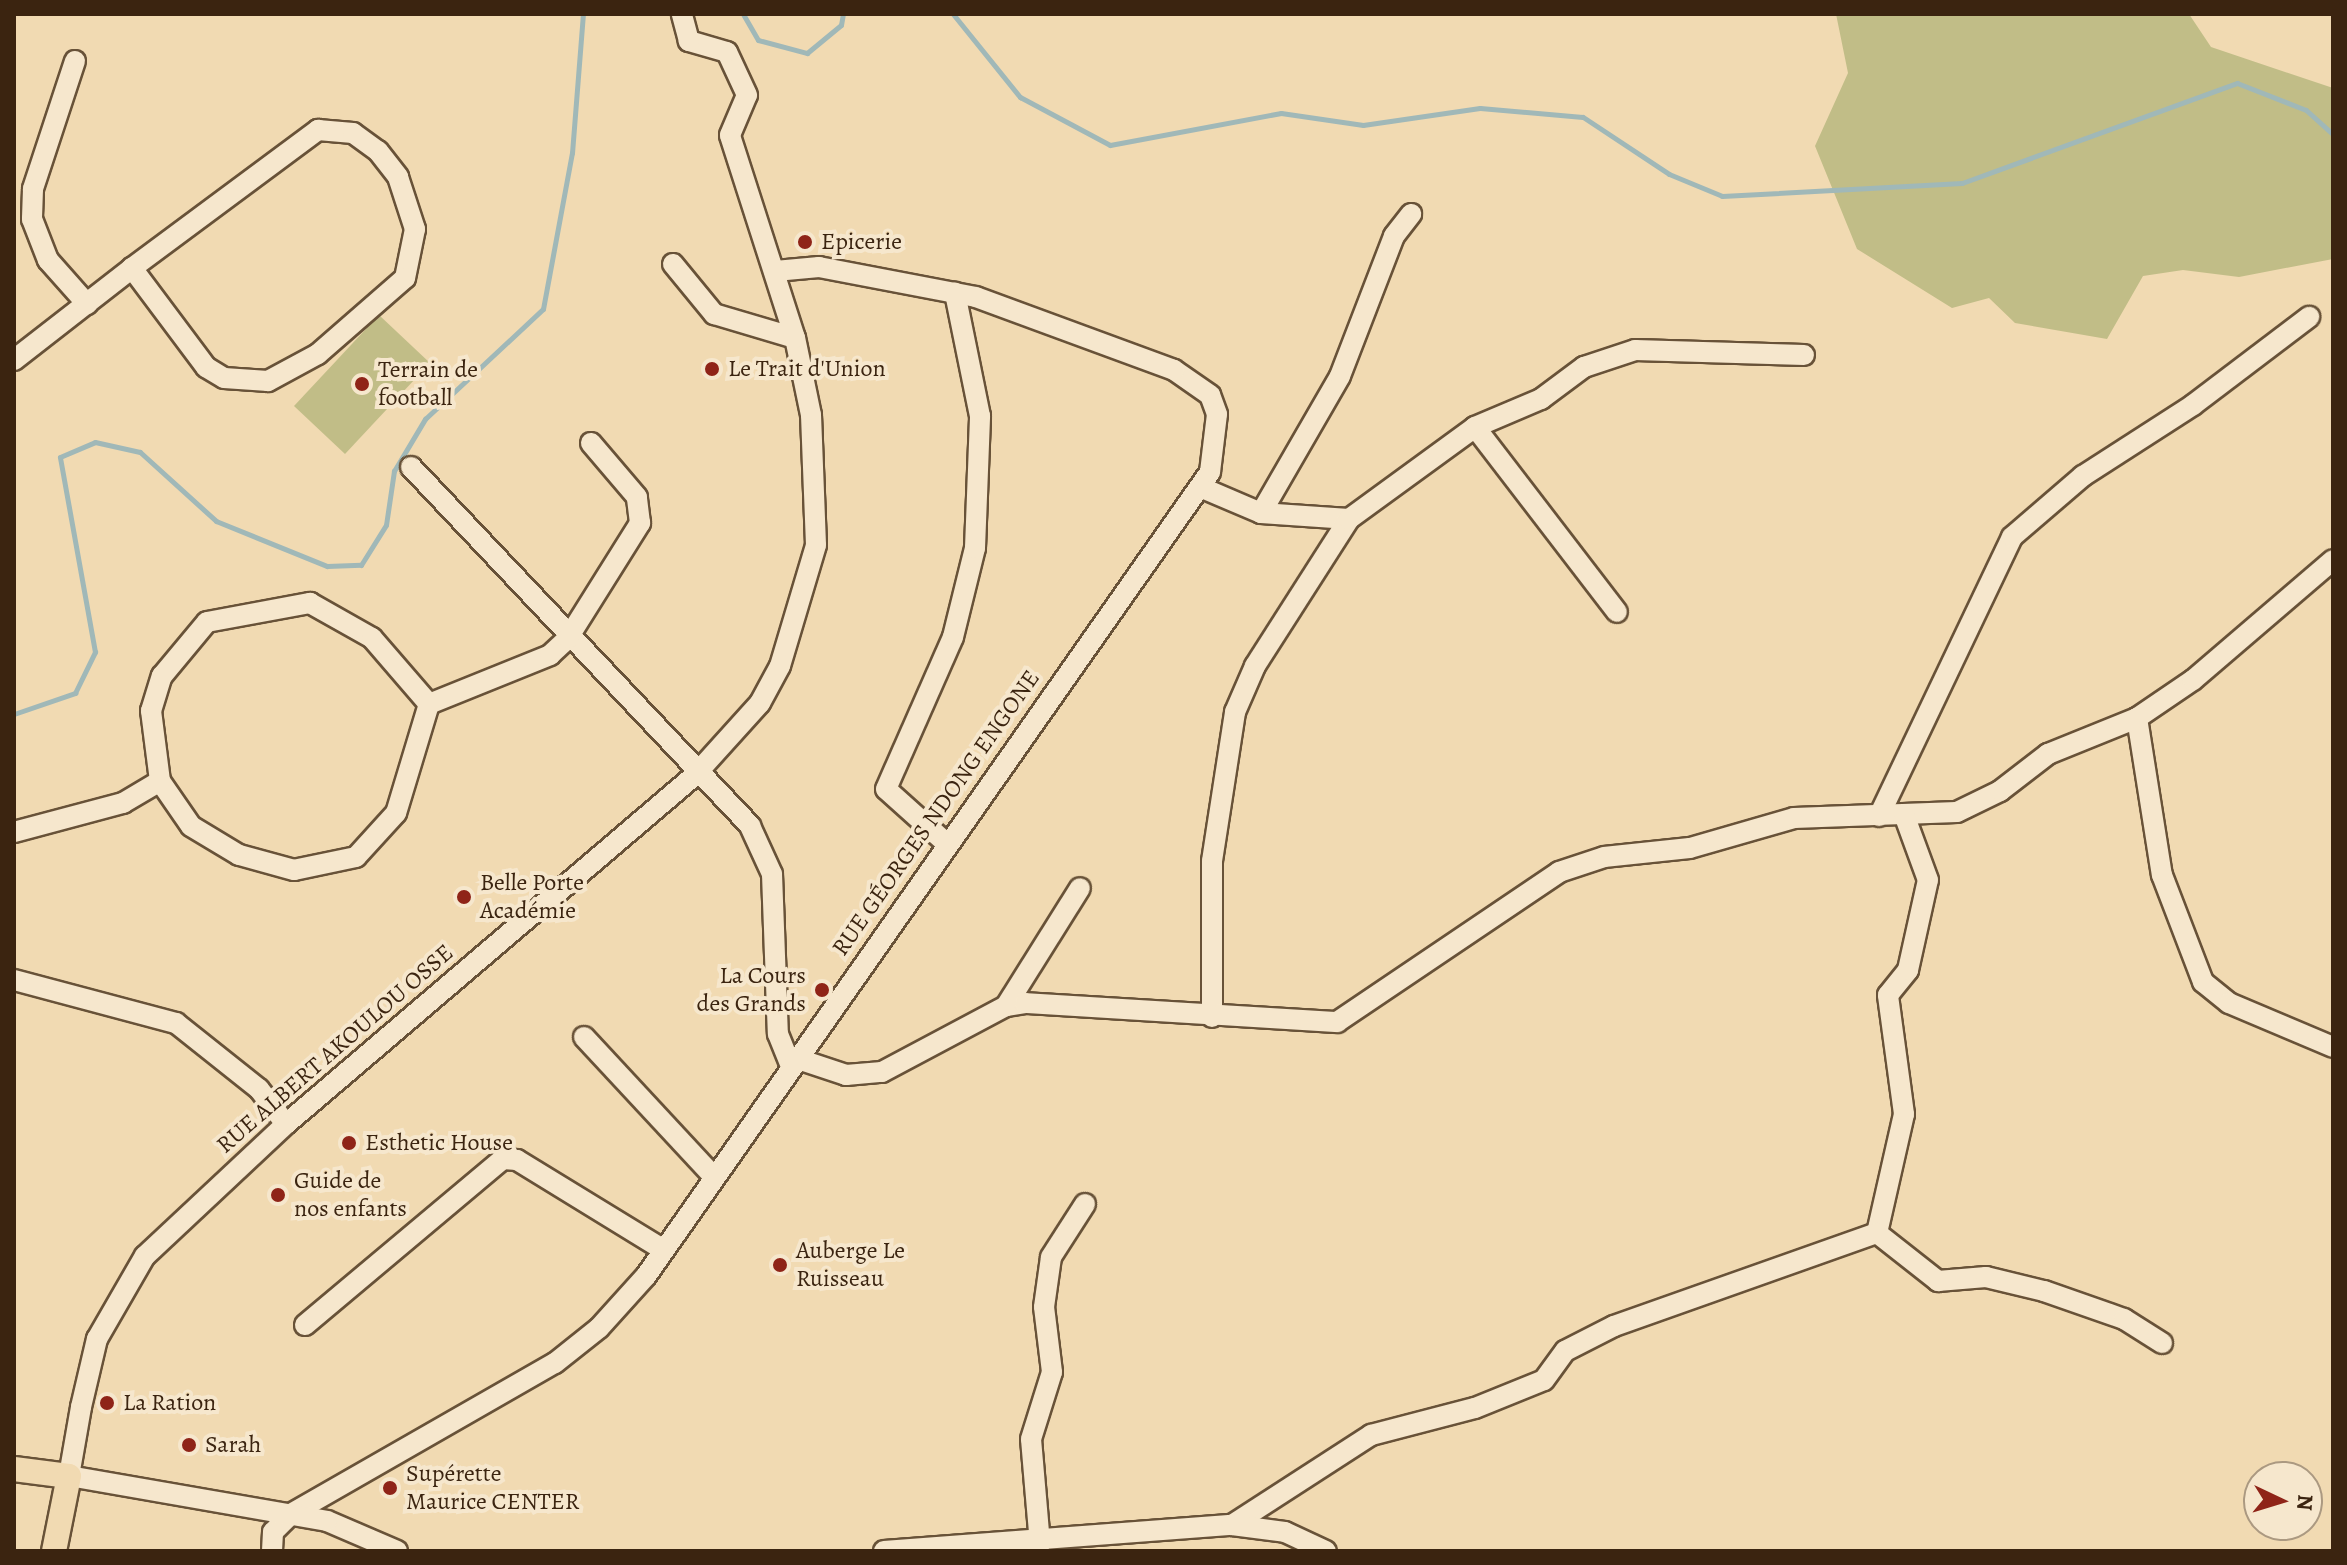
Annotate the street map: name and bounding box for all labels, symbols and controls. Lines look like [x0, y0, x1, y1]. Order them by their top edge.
place label: Epicerie [821, 228, 902, 256]
marker: Epicerie [796, 233, 814, 251]
place label: Le Trait d'Union [728, 355, 886, 383]
place label: Terrain de football [378, 356, 478, 412]
marker: Le Trait d'Union [703, 360, 721, 378]
marker: Terrain de football [353, 375, 371, 393]
street label: RUE GÉORGES NDONG ENGONE [826, 665, 1046, 961]
place label: Belle Porte Académie [480, 869, 584, 925]
marker: Belle Porte Académie [455, 888, 473, 906]
street label: RUE ALBERT AKOULOU OSSE [211, 938, 459, 1160]
place label: La Cours des Grands [697, 962, 806, 1018]
marker: La Cours des Grands [813, 981, 831, 999]
place label: Esthetic House [365, 1129, 513, 1157]
marker: Esthetic House [340, 1134, 358, 1152]
place label: Guide de nos enfants [294, 1167, 407, 1223]
marker: Guide de nos enfants [269, 1186, 287, 1204]
place label: Auberge Le Ruisseau [796, 1237, 905, 1293]
marker: Auberge Le Ruisseau [771, 1256, 789, 1274]
place label: La Ration [123, 1389, 216, 1417]
marker: La Ration [98, 1394, 116, 1412]
place label: Sarah [205, 1431, 261, 1459]
marker: Sarah [180, 1436, 198, 1454]
place label: Supérette Maurice CENTER [406, 1460, 579, 1516]
north arrow [2243, 1461, 2323, 1541]
marker: Supérette Maurice CENTER [381, 1479, 399, 1497]
text: N [2289, 1493, 2320, 1512]

